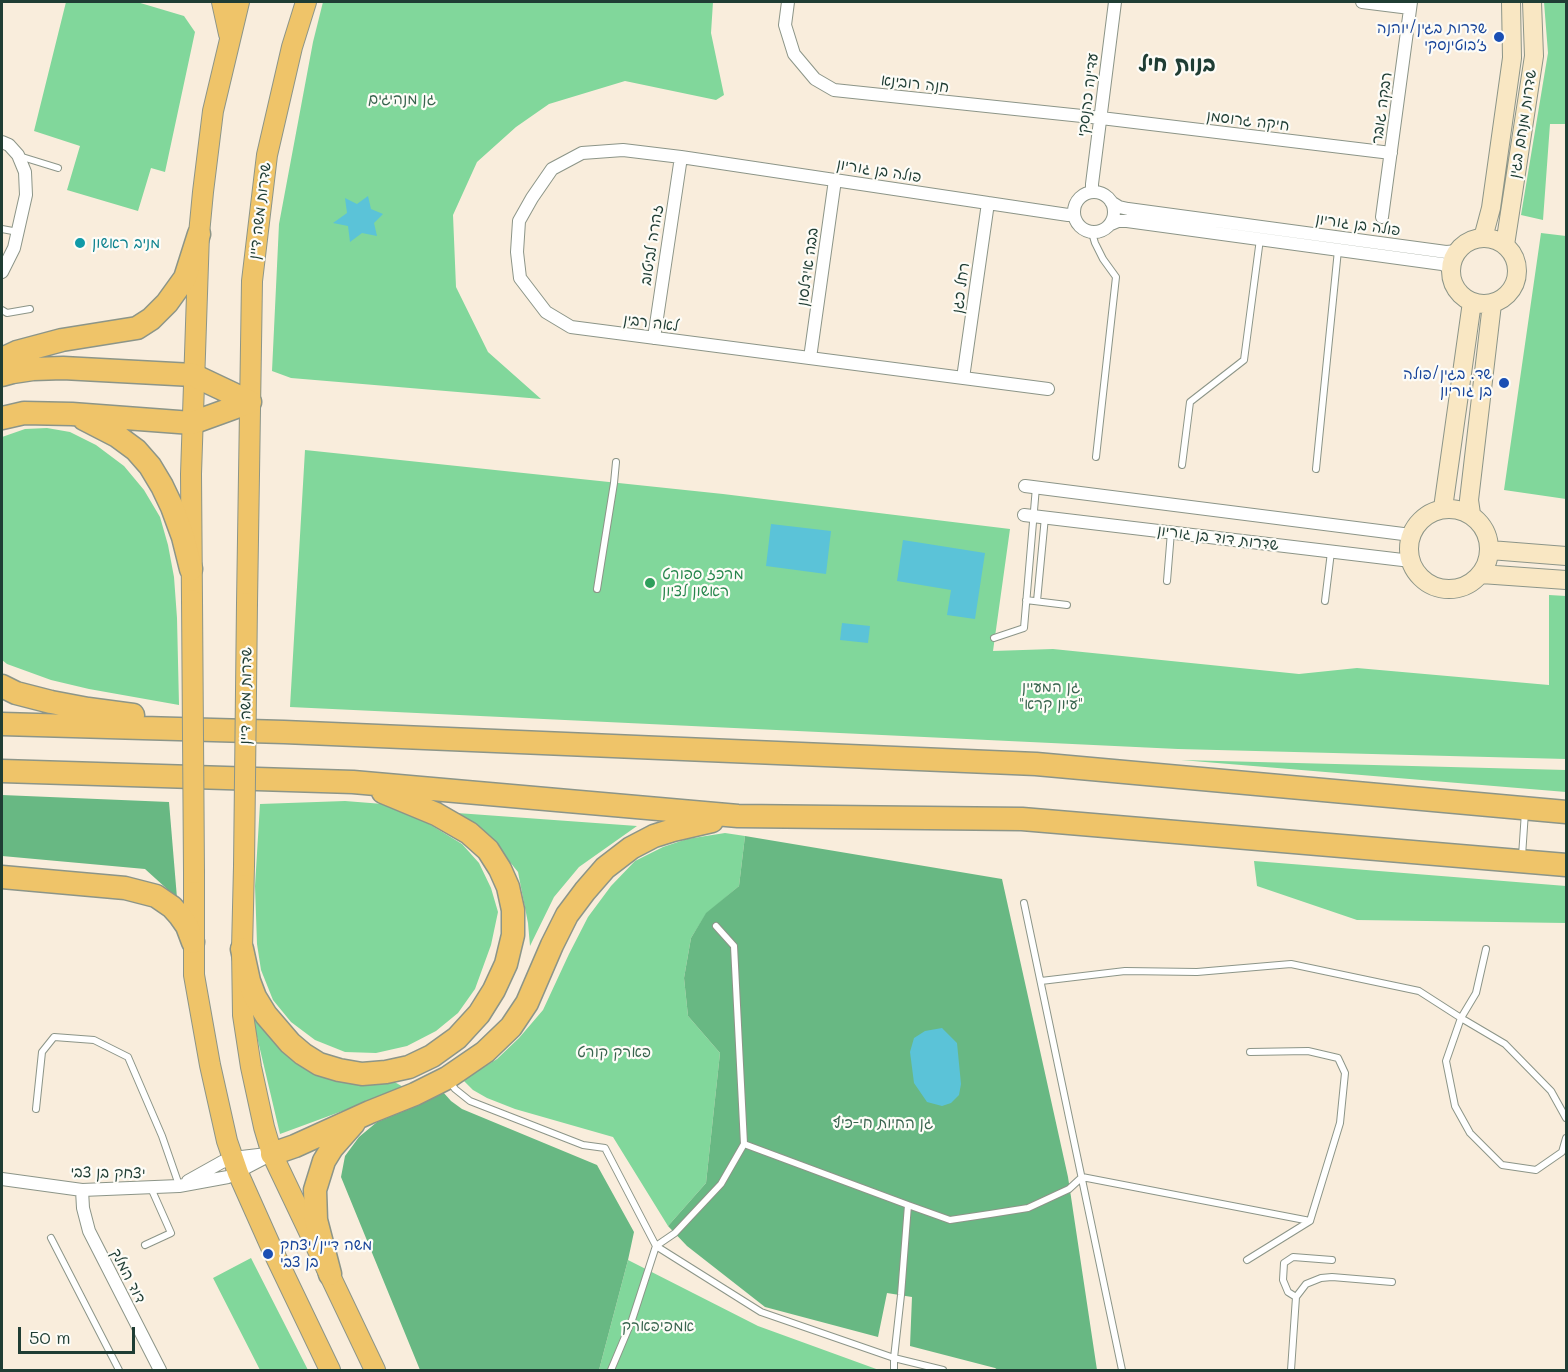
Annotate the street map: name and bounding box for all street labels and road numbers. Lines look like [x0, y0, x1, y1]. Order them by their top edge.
street label: עדינה כהנסקי [1074, 52, 1102, 138]
street label: שדרות מנחם בגין [1506, 68, 1540, 180]
street label: חנה רובינא [880, 71, 950, 97]
street label: רבקה גובר [1368, 71, 1396, 145]
street label: חיקה גרוסמן [1205, 107, 1291, 135]
street label: פולה בן גוריון [835, 155, 923, 187]
street label: שדרות משה דיין [245, 162, 275, 260]
street label: זהרה לביטוב [637, 203, 667, 287]
street label: פולה בן גוריון [1314, 210, 1402, 240]
street label: בבה אידלסון [794, 227, 822, 307]
street label: רחל כגן [949, 261, 973, 315]
street label: לאה רבין [622, 311, 680, 335]
street label: שדרות דוד בן גוריון [1156, 522, 1280, 554]
street label: שדרות משה דיין [236, 647, 256, 745]
street label: יצחק בן צבי [70, 1163, 146, 1183]
street label: דוד המלך [107, 1246, 149, 1306]

